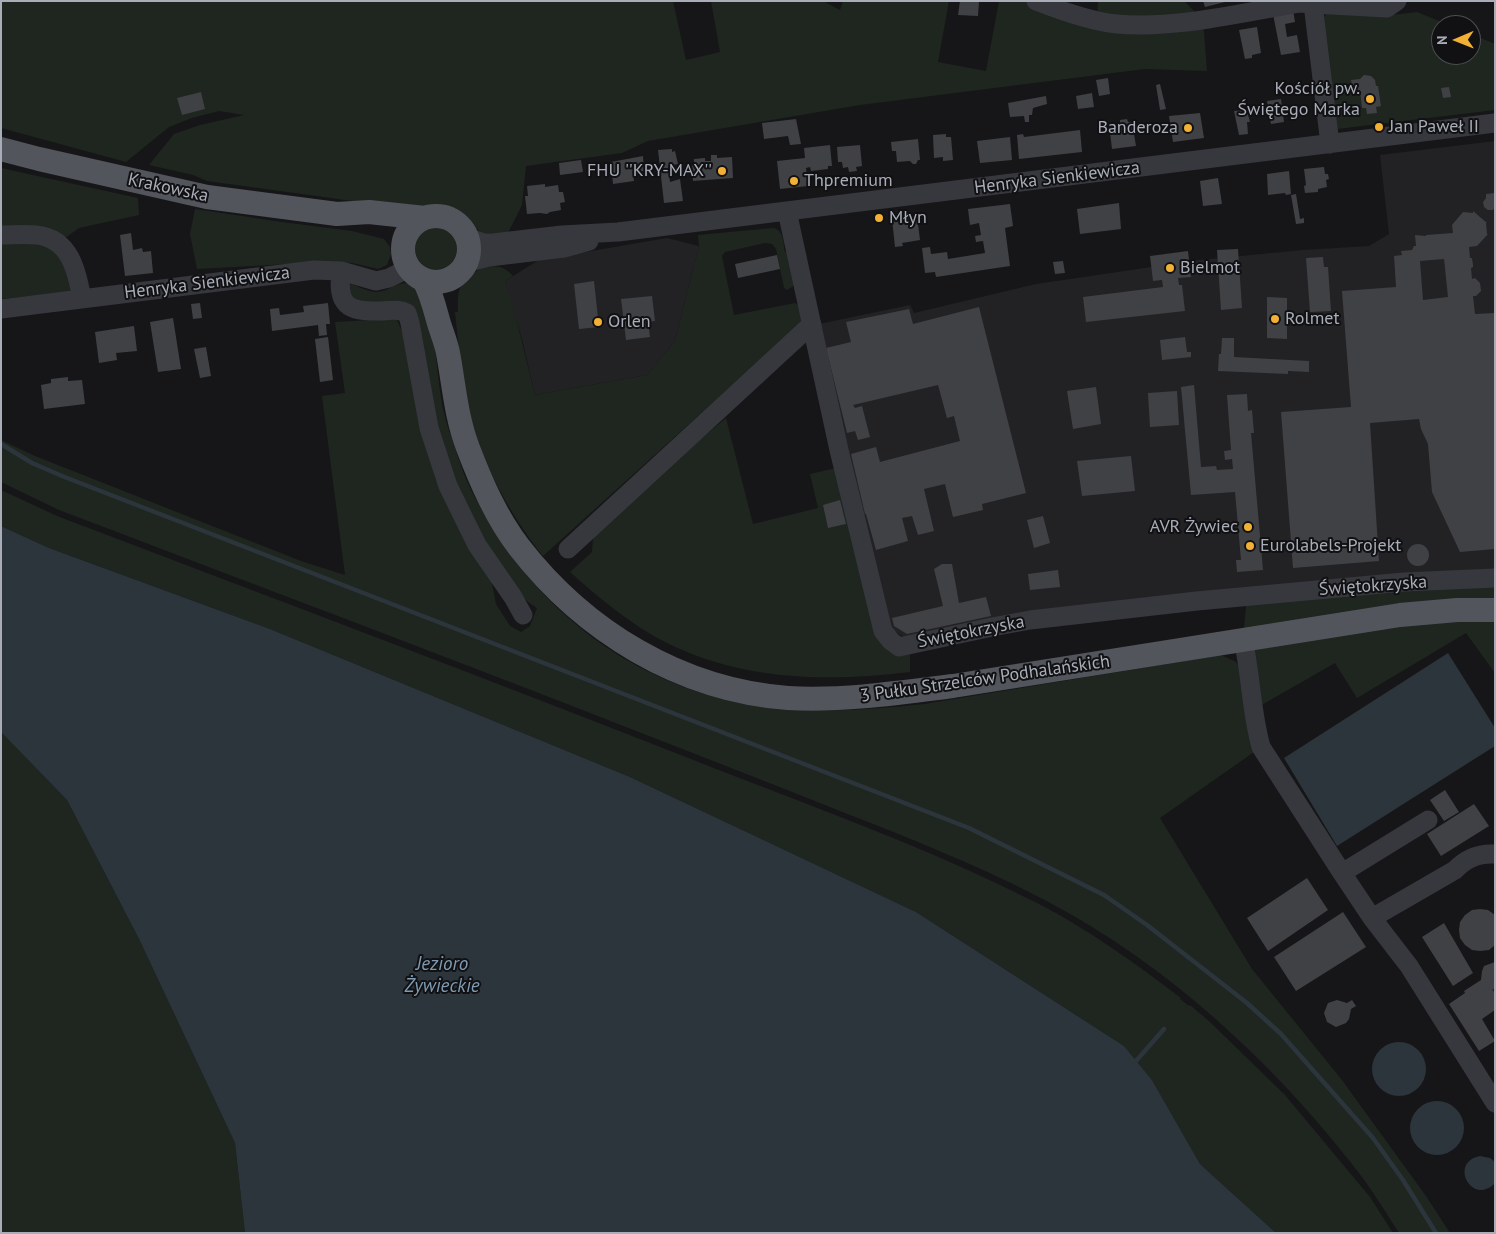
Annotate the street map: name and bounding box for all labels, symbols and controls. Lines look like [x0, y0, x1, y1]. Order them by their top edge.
north arrow [1431, 15, 1481, 65]
text: N [1433, 35, 1451, 45]
place label: Kościół pw. Świętego Marka [1237, 78, 1360, 120]
marker: Kościół pw. Świętego Marka [1364, 93, 1376, 105]
place label: Jan Paweł II [1389, 116, 1479, 138]
place label: Banderoza [1097, 117, 1178, 139]
marker: Jan Paweł II [1373, 121, 1385, 133]
marker: Banderoza [1182, 122, 1194, 134]
street label: Henryka Sienkiewicza [973, 157, 1141, 199]
place label: FHU ''KRY-MAX'' [587, 160, 712, 182]
marker: FHU ''KRY-MAX'' [716, 165, 728, 177]
street label: Krakowska [126, 169, 210, 207]
place label: Thpremium [804, 170, 893, 192]
marker: Thpremium [788, 175, 800, 187]
place label: Młyn [889, 207, 927, 229]
marker: Młyn [873, 212, 885, 224]
place label: Bielmot [1180, 257, 1240, 279]
street label: Henryka Sienkiewicza [123, 262, 291, 304]
marker: Bielmot [1164, 262, 1176, 274]
place label: Rolmet [1285, 308, 1340, 330]
place label: Orlen [608, 311, 651, 333]
marker: Rolmet [1269, 313, 1281, 325]
marker: Orlen [592, 316, 604, 328]
place label: AVR Żywiec [1150, 516, 1238, 538]
marker: AVR Żywiec [1242, 521, 1254, 533]
place label: Eurolabels-Projekt [1260, 535, 1401, 557]
marker: Eurolabels-Projekt [1244, 540, 1256, 552]
street label: Świętokrzyska [1318, 571, 1428, 601]
street label: Świętokrzyska [916, 611, 1026, 653]
street label: 3 Pułku Strzelców Podhalańskich [859, 651, 1111, 707]
water label: Jezioro Żywieckie [404, 954, 480, 998]

